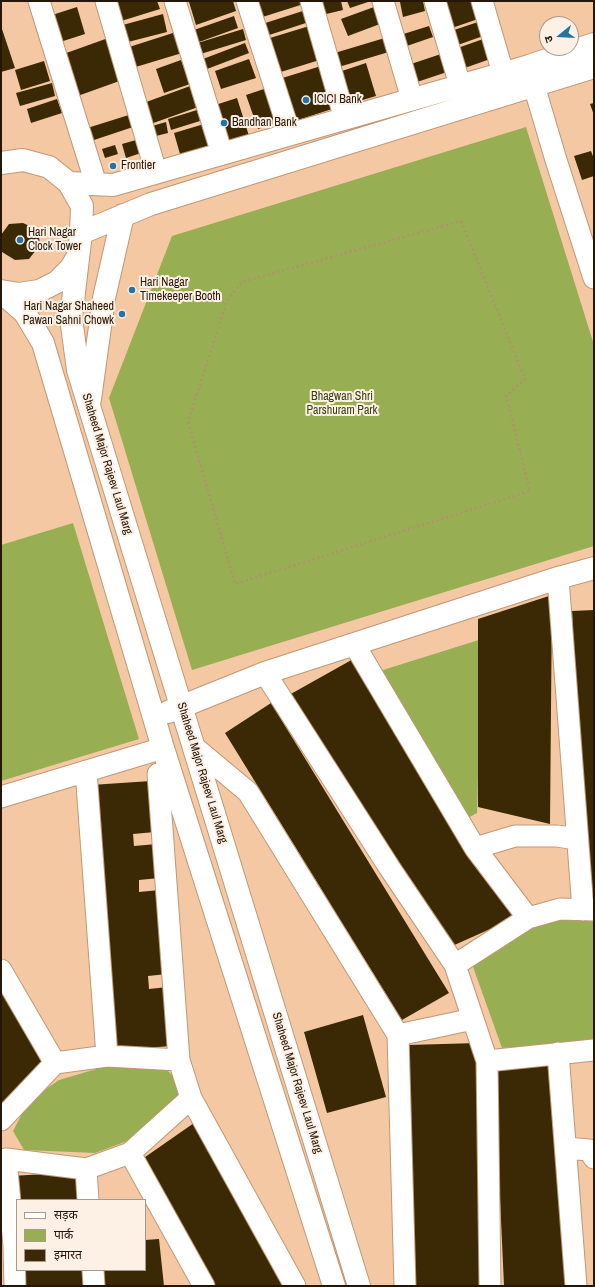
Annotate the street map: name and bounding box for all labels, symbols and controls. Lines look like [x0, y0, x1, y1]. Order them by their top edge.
north arrow [539, 16, 579, 56]
text: उ [541, 34, 556, 45]
place label: ICICI Bank [314, 93, 362, 107]
marker: ICICI Bank [301, 95, 311, 105]
place label: Bandhan Bank [232, 116, 297, 130]
marker: Bandhan Bank [219, 118, 229, 128]
place label: Frontier [121, 159, 155, 173]
marker: Frontier [108, 161, 118, 171]
place label: Hari Nagar Clock Tower [28, 226, 82, 254]
marker: Hari Nagar Clock Tower [15, 235, 25, 245]
place label: Hari Nagar Timekeeper Booth [140, 276, 221, 304]
marker: Hari Nagar Timekeeper Booth [127, 285, 137, 295]
place label: Hari Nagar Shaheed Pawan Sahni Chowk [23, 300, 114, 328]
marker: Hari Nagar Shaheed Pawan Sahni Chowk [117, 309, 127, 319]
park label: Bhagwan Shri Parshuram Park [306, 390, 378, 418]
street label: Shaheed Major Rajeev Laul Marg [79, 392, 135, 536]
street label: Shaheed Major Rajeev Laul Marg [174, 701, 230, 845]
street label: Shaheed Major Rajeev Laul Marg [269, 1011, 325, 1155]
legend [16, 1199, 146, 1271]
text: सड़क [54, 1207, 78, 1223]
text: पार्क [54, 1227, 73, 1243]
text: इमारत [54, 1247, 82, 1263]

